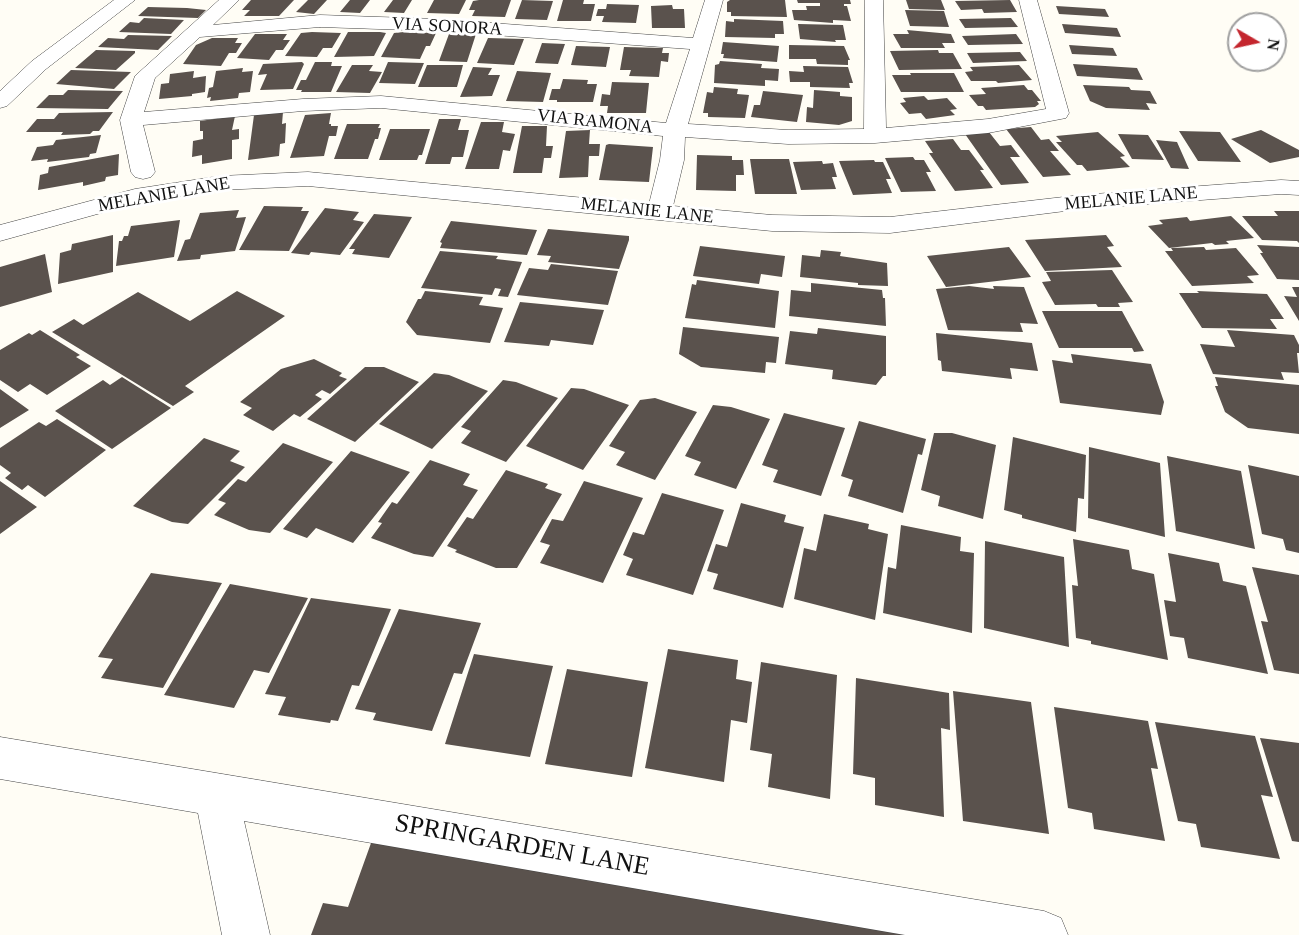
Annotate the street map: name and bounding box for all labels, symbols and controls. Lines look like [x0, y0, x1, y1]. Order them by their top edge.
north arrow [1227, 12, 1287, 72]
street label: VIA SONORA [391, 13, 503, 41]
text: N [1264, 38, 1283, 52]
street label: VIA RAMONA [536, 105, 654, 139]
street label: MELANIE LANE [96, 173, 232, 217]
street label: MELANIE LANE [1064, 182, 1198, 216]
street label: MELANIE LANE [580, 193, 714, 229]
street label: SPRINGARDEN LANE [392, 808, 652, 884]

